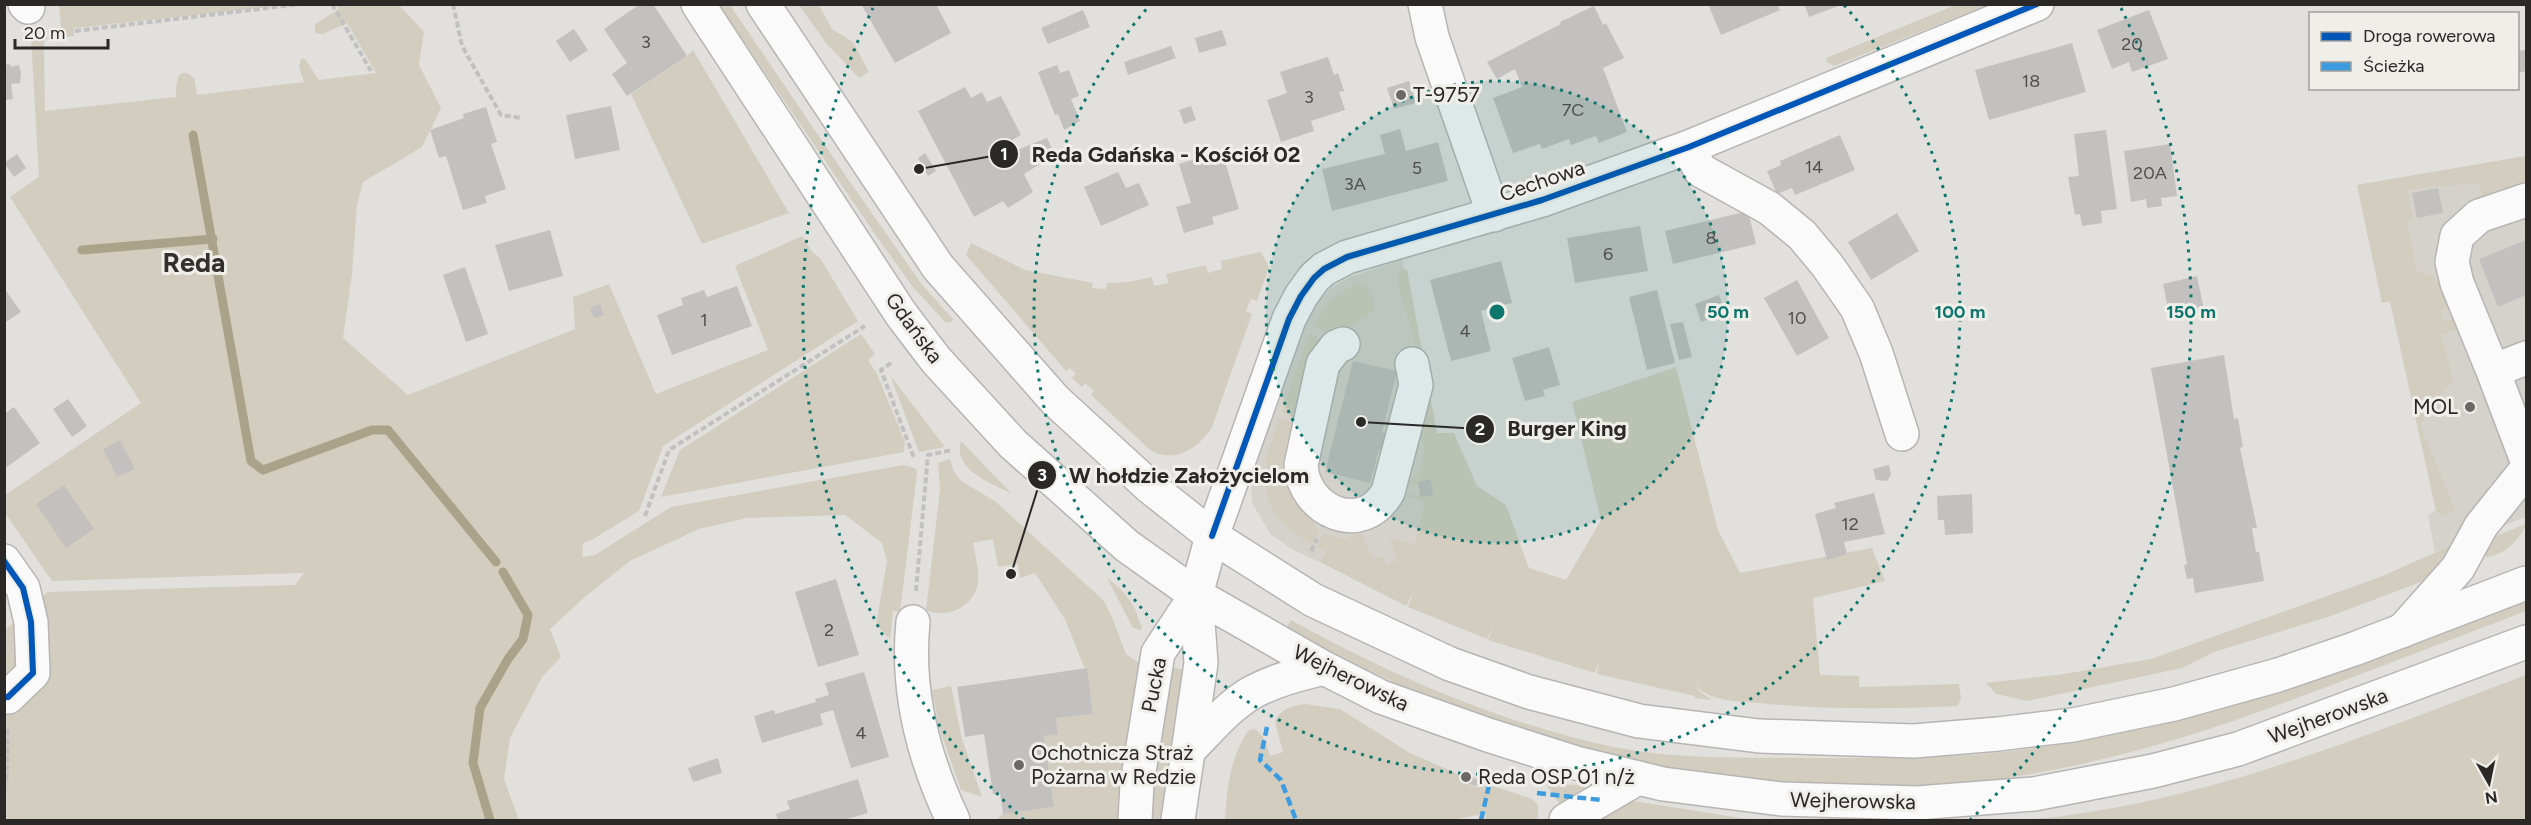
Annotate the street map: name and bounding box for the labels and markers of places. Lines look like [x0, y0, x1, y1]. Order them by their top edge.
place label: T-9757 [1413, 82, 1480, 107]
marker: T-9757 [1394, 88, 1408, 102]
callout: Reda Gdańska - Kościół 02 [989, 134, 1312, 174]
centre of rings [1487, 302, 1507, 322]
place label: MOL [2413, 394, 2458, 419]
marker: MOL [2463, 400, 2477, 414]
callout: Burger King [1465, 409, 1639, 449]
callout: W hołdzie Założycielom [1027, 455, 1321, 495]
place label: Ochotnicza Straż Pożarna w Redzie [1031, 740, 1196, 789]
marker: Ochotnicza Straż Pożarna w Redzie [1012, 758, 1026, 772]
place label: Reda OSP 01 n/ż [1478, 764, 1635, 789]
marker: Reda OSP 01 n/ż [1459, 770, 1473, 784]

